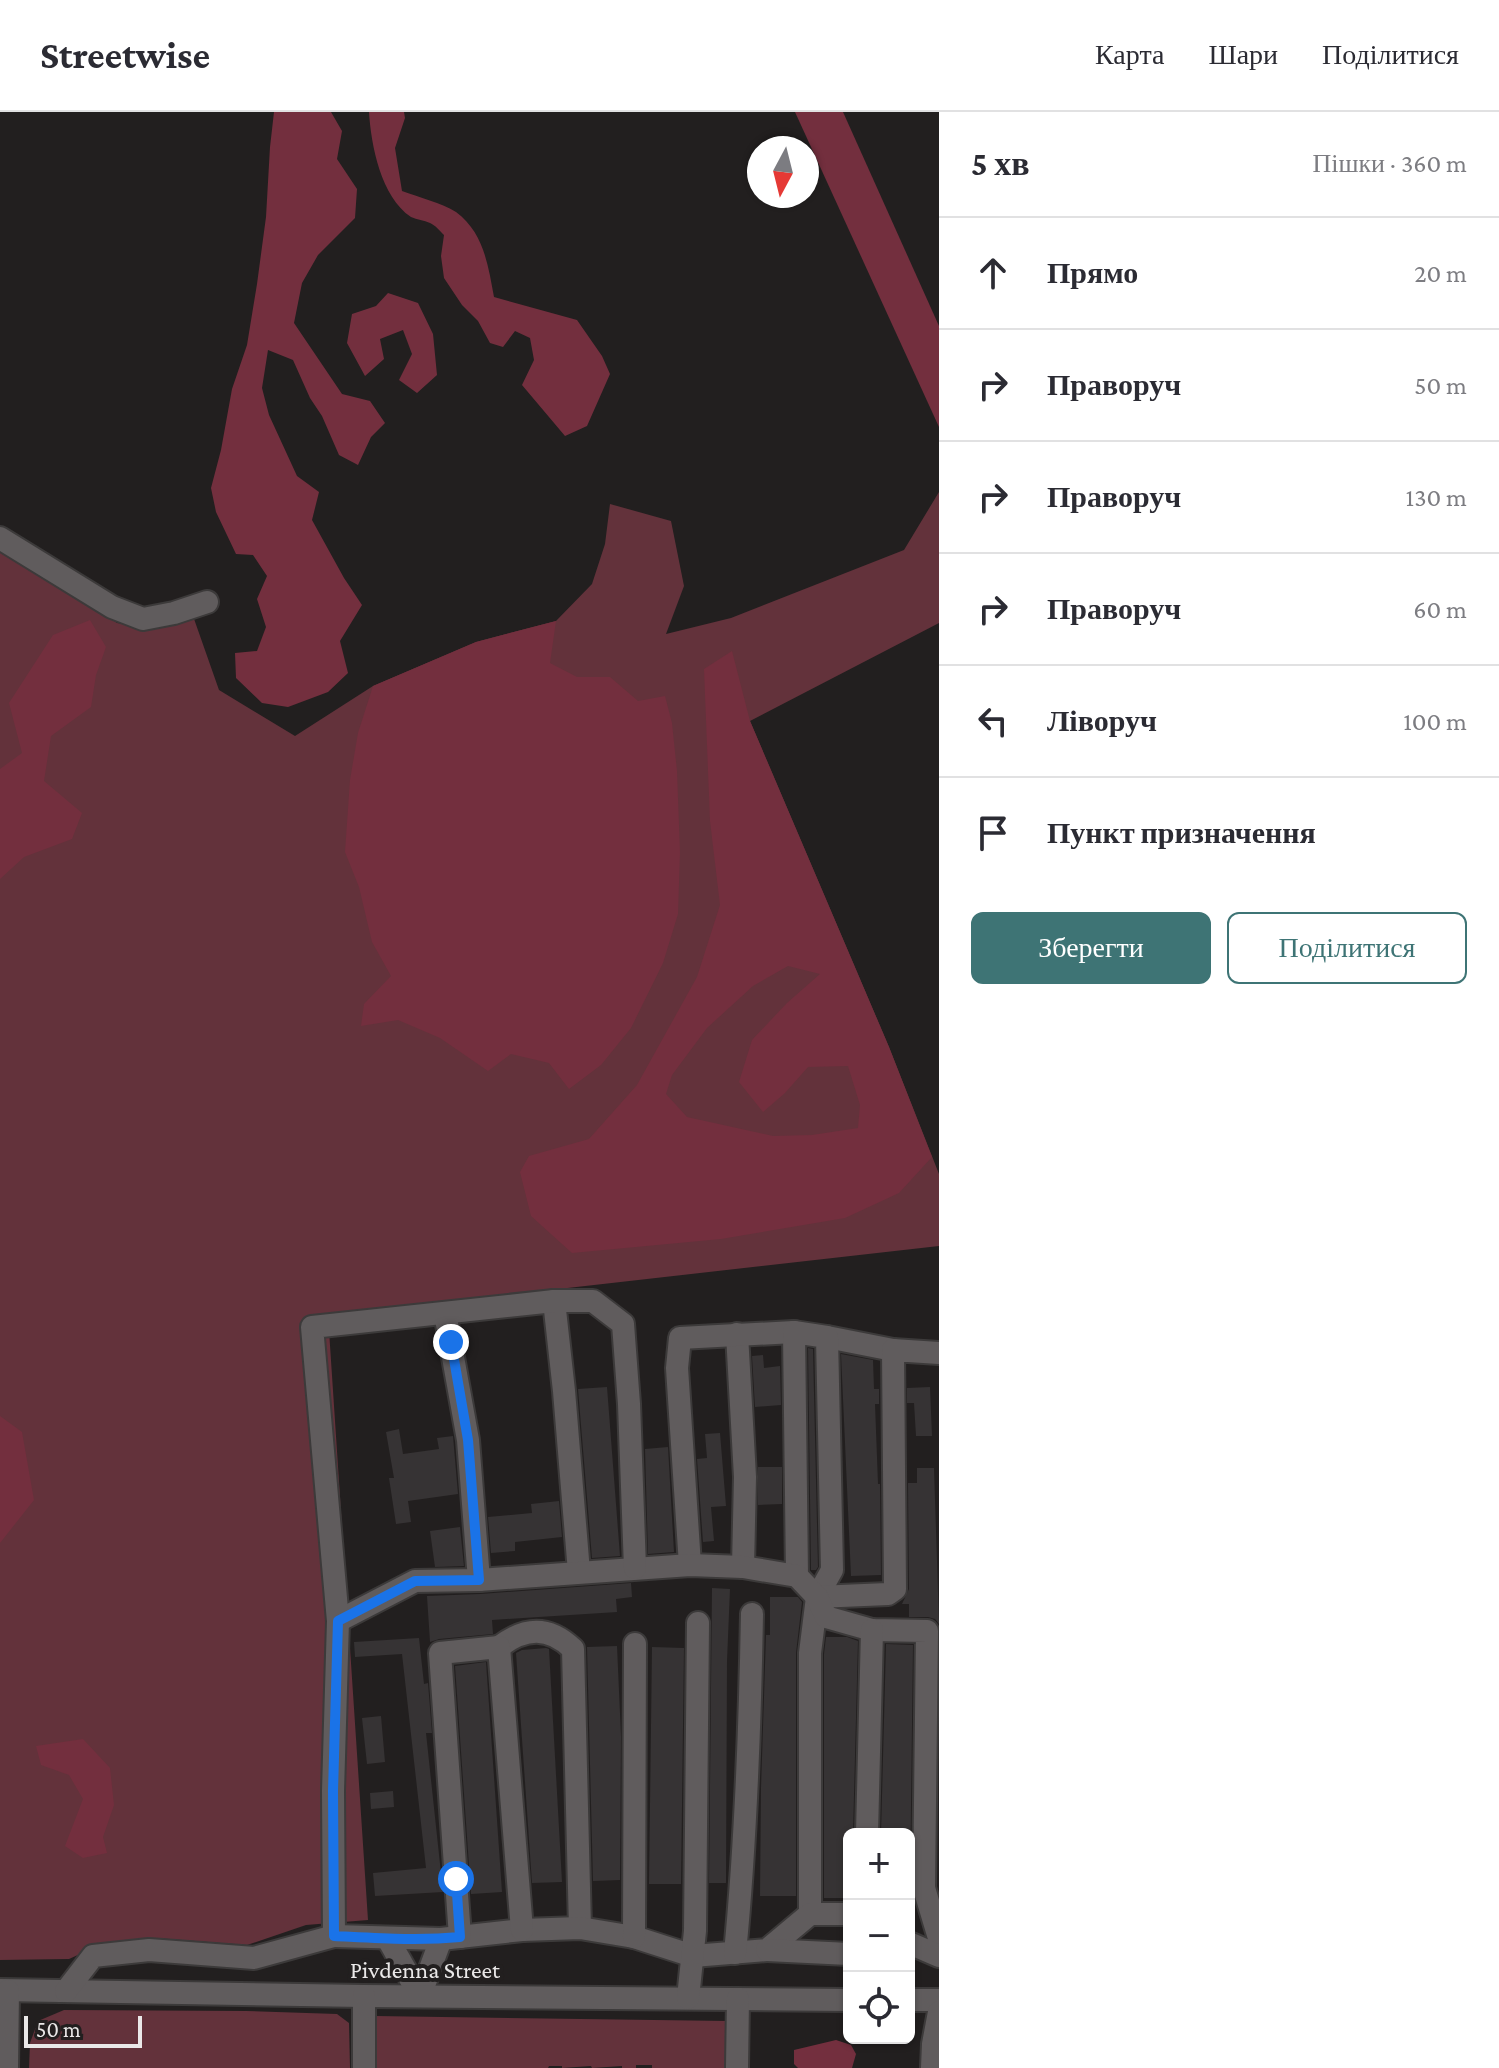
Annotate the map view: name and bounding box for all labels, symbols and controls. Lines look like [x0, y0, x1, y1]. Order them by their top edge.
text: Streetwise [40, 34, 210, 76]
text: Карта [1095, 39, 1164, 70]
text: Шари [1208, 39, 1278, 70]
text: Поділитися [1322, 39, 1459, 70]
north arrow [747, 136, 819, 208]
text: 5 хв [971, 145, 1030, 182]
text: Пішки · 360 m [1312, 149, 1467, 178]
icon: ahead [971, 251, 1015, 295]
text: Прямо [1047, 256, 1138, 289]
text: 20 m [1414, 259, 1467, 288]
icon: right [971, 363, 1015, 407]
text: Праворуч [1047, 368, 1181, 401]
text: 50 m [1414, 371, 1467, 400]
icon: right [971, 475, 1015, 519]
text: Праворуч [1047, 480, 1181, 513]
text: 130 m [1406, 483, 1467, 512]
icon: right [971, 587, 1015, 631]
text: Праворуч [1047, 592, 1181, 625]
text: 60 m [1413, 595, 1467, 624]
icon: left [971, 699, 1015, 743]
text: Ліворуч [1047, 704, 1157, 737]
text: 100 m [1403, 707, 1467, 736]
icon: arrive [971, 811, 1015, 855]
text: Пункт призначення [1047, 816, 1316, 849]
button: Зберегти [971, 912, 1211, 984]
button: Поділитися [1227, 912, 1467, 984]
route end [433, 1324, 469, 1360]
map controls [843, 1828, 915, 2044]
button: + [843, 1828, 915, 1900]
route start [438, 1861, 474, 1897]
button: − [843, 1900, 915, 1972]
street label: Pivdenna Street [350, 1956, 501, 1983]
button: locate [843, 1972, 915, 2044]
scale bar [24, 2012, 142, 2048]
text: 50 m [36, 2017, 81, 2042]

